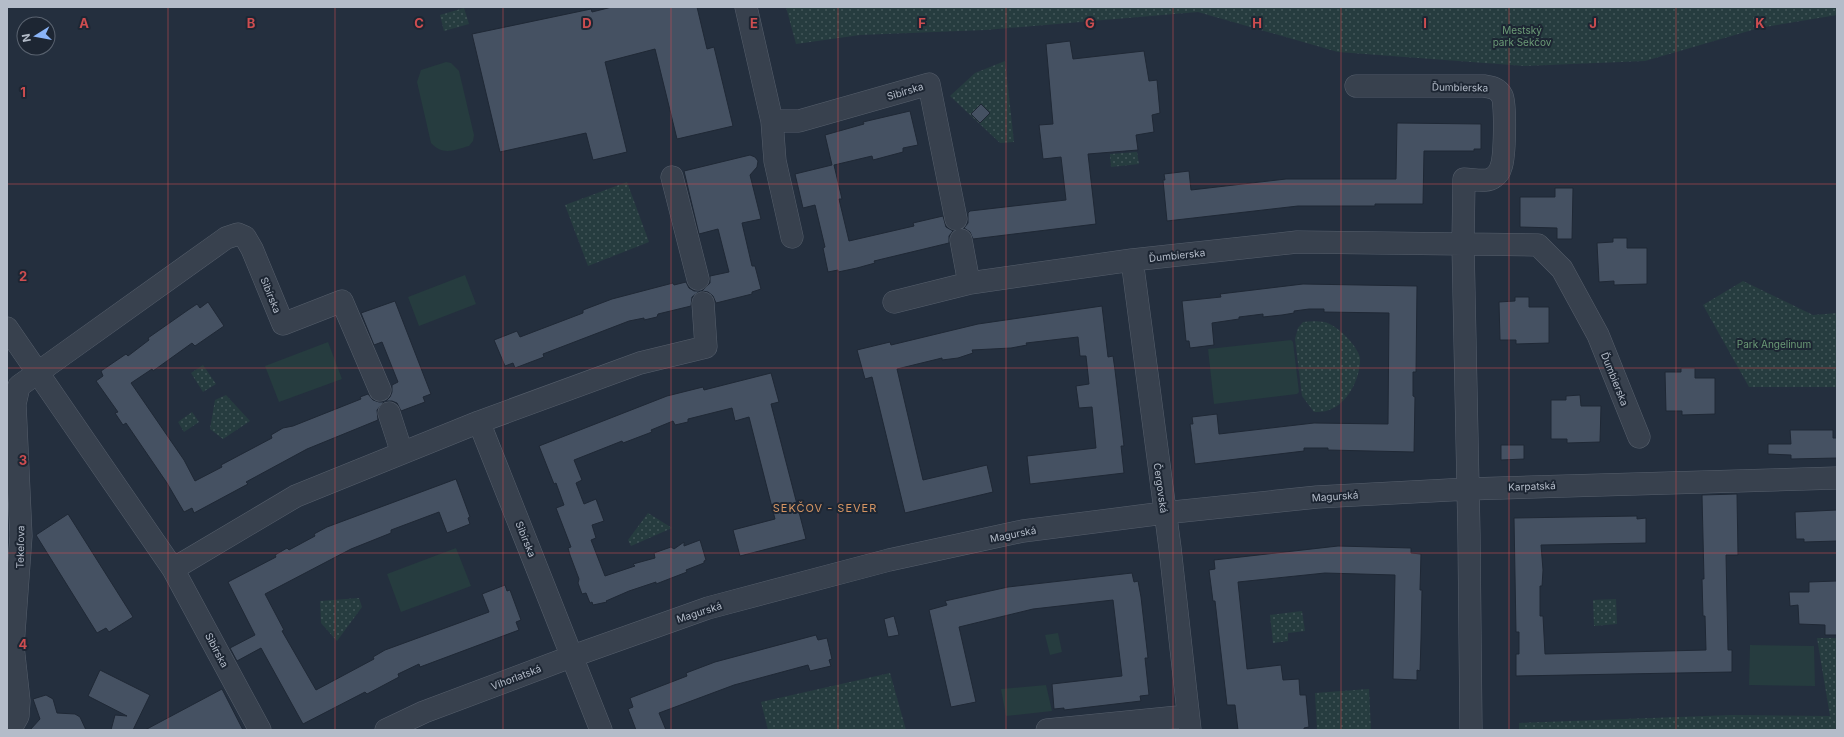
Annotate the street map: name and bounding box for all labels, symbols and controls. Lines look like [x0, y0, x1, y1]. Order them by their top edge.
text: A [79, 15, 89, 31]
text: B [247, 15, 256, 31]
text: C [414, 15, 424, 31]
text: D [582, 15, 592, 31]
text: E [750, 15, 758, 31]
text: F [918, 15, 926, 31]
text: G [1085, 15, 1095, 31]
text: H [1252, 15, 1262, 31]
text: I [1423, 15, 1427, 31]
text: J [1589, 15, 1597, 31]
text: K [1755, 15, 1765, 31]
north arrow [16, 16, 56, 56]
park label: Mestský park Sekčov [1493, 24, 1552, 48]
text: N [19, 32, 34, 43]
street label: Sibírska [885, 80, 925, 102]
street label: Ďumbierska [1432, 80, 1488, 93]
text: 1 [20, 84, 26, 100]
street label: Ďumbierska [1148, 245, 1206, 264]
text: 2 [19, 268, 27, 284]
street label: Sibírska [258, 275, 284, 315]
park label: Park Angelinum [1737, 338, 1811, 350]
street label: Ďumbierska [1599, 350, 1632, 407]
text: 3 [19, 452, 27, 468]
street label: Čergovská [1152, 462, 1170, 514]
street label: Karpatská [1508, 479, 1556, 493]
street label: Magurská [1311, 488, 1359, 504]
district label: SEKČOV - SEVER [773, 501, 877, 515]
street label: Sibírska [513, 519, 539, 559]
street label: Magurská [989, 524, 1037, 544]
street label: Tekeľova [14, 525, 26, 569]
street label: Magurská [675, 599, 723, 625]
street label: Sibírska [203, 631, 231, 669]
text: 4 [19, 636, 28, 652]
street label: Vihorlatská [489, 662, 543, 692]

